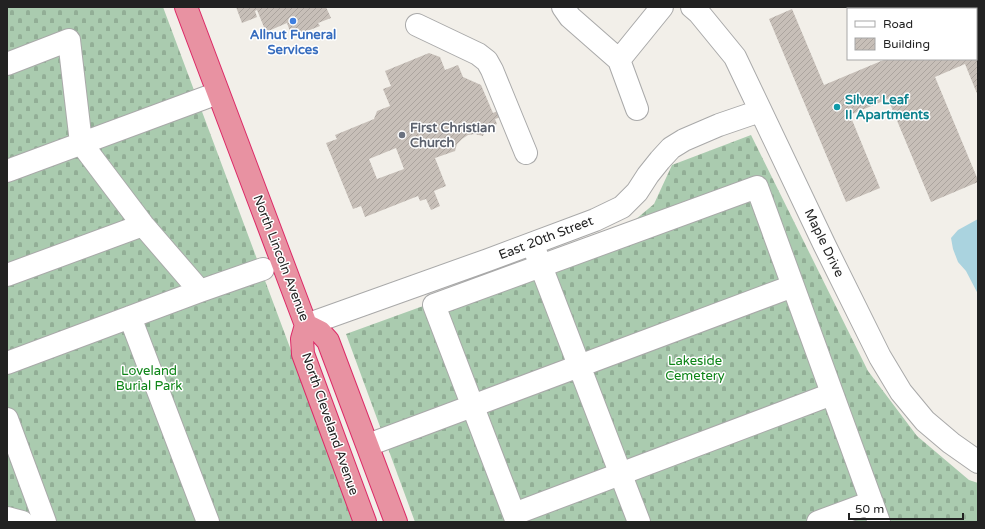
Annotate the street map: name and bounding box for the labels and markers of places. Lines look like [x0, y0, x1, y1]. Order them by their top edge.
marker: Allnut Funeral Services [288, 16, 298, 26]
place label: Allnut Funeral Services [250, 27, 336, 58]
place label: Silver Leaf II Apartments [845, 92, 929, 123]
marker: Silver Leaf II Apartments [832, 102, 842, 112]
place label: First Christian Church [410, 120, 495, 151]
marker: First Christian Church [397, 130, 407, 140]

